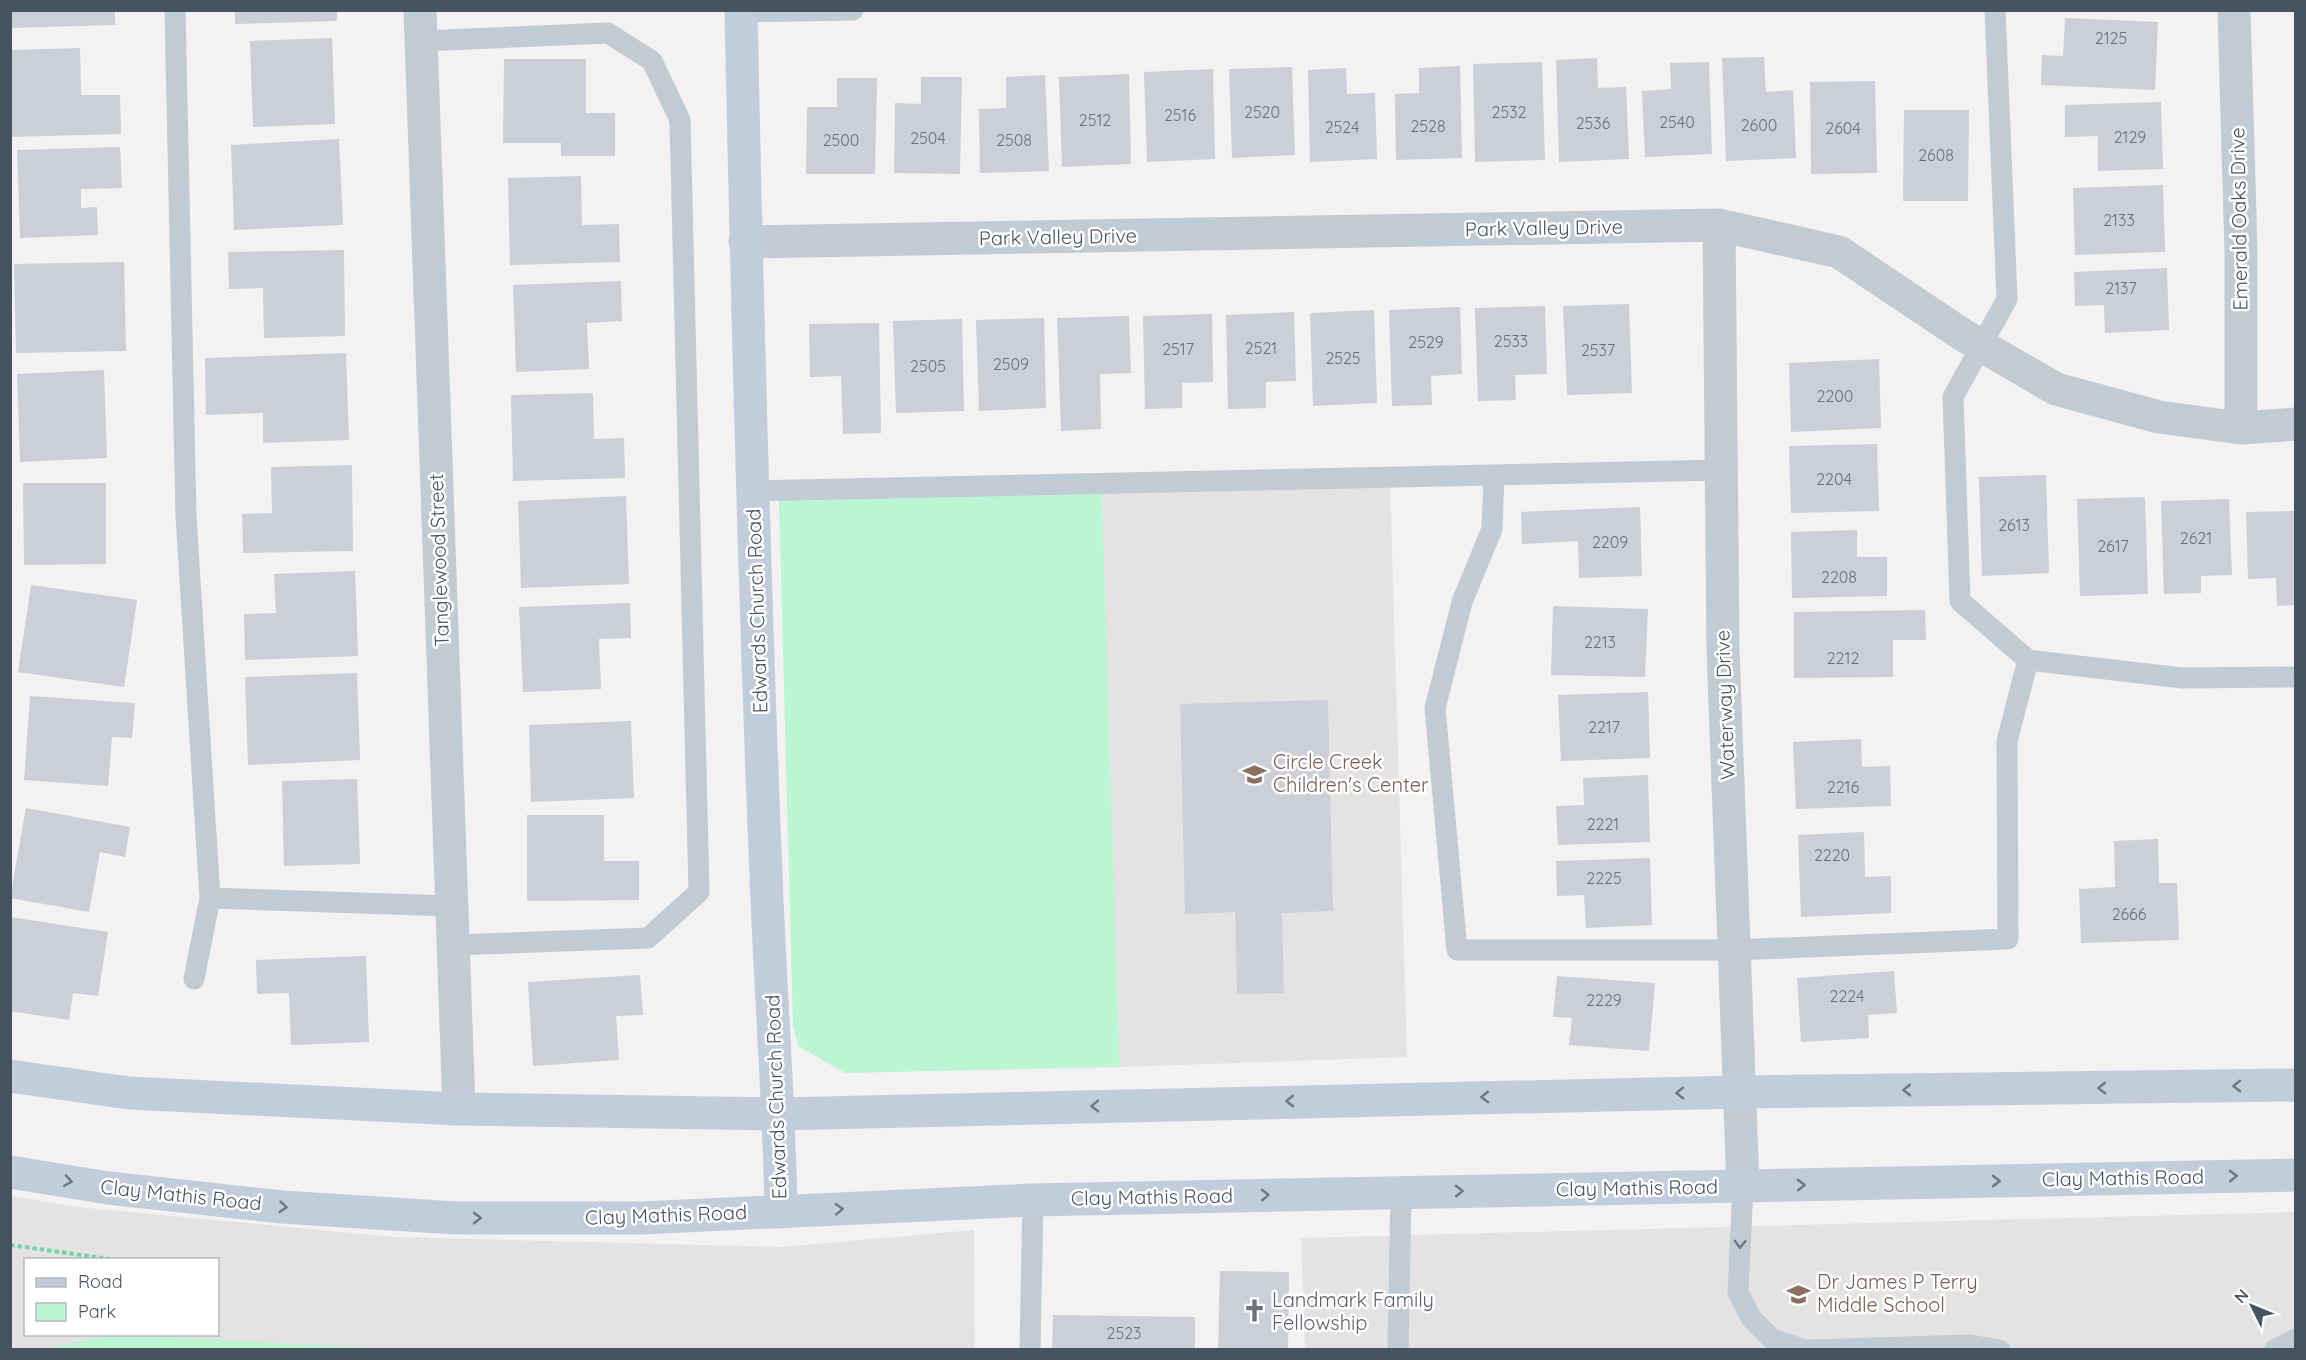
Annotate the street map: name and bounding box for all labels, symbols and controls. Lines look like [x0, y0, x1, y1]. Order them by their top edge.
house number: 2125 [2095, 28, 2127, 48]
house number: 2520 [1244, 102, 1280, 122]
house number: 2532 [1492, 102, 1527, 122]
house number: 2516 [1164, 105, 1196, 125]
house number: 2512 [1079, 110, 1111, 130]
house number: 2540 [1659, 112, 1695, 132]
house number: 2536 [1576, 113, 1611, 133]
house number: 2600 [1741, 115, 1777, 135]
house number: 2528 [1410, 116, 1446, 136]
house number: 2524 [1325, 117, 1359, 137]
house number: 2604 [1825, 118, 1861, 138]
house number: 2129 [2114, 127, 2146, 147]
street label: Emerald Oaks Drive [2224, 127, 2253, 311]
house number: 2504 [910, 128, 946, 148]
house number: 2500 [823, 130, 859, 150]
house number: 2508 [996, 130, 1032, 150]
house number: 2608 [1918, 145, 1954, 165]
house number: 2133 [2103, 210, 2135, 230]
street label: Park Valley Drive [1465, 214, 1623, 241]
street label: Park Valley Drive [979, 223, 1137, 250]
house number: 2137 [2105, 278, 2137, 298]
house number: 2533 [1494, 331, 1528, 351]
house number: 2529 [1408, 332, 1444, 352]
house number: 2521 [1245, 338, 1277, 358]
house number: 2517 [1162, 339, 1194, 359]
house number: 2537 [1581, 340, 1615, 360]
house number: 2525 [1325, 348, 1361, 368]
house number: 2509 [993, 354, 1029, 374]
house number: 2505 [910, 356, 946, 376]
house number: 2200 [1817, 386, 1853, 406]
house number: 2204 [1816, 469, 1852, 489]
street label: Tanglewood Street [423, 473, 454, 647]
street label: Edwards Church Road [740, 508, 773, 714]
house number: 2613 [1998, 515, 2030, 535]
house number: 2621 [2180, 528, 2212, 548]
house number: 2209 [1592, 532, 1628, 552]
house number: 2617 [2097, 536, 2129, 556]
house number: 2208 [1821, 567, 1857, 587]
street label: Waterway Drive [1709, 630, 1740, 780]
house number: 2213 [1584, 632, 1616, 652]
house number: 2212 [1827, 648, 1859, 668]
house number: 2217 [1588, 717, 1620, 737]
place label: Circle Creek Children's Center [1273, 749, 1429, 797]
school or university icon: Circle Creek Children's Center [1242, 761, 1268, 787]
house number: 2216 [1827, 777, 1860, 797]
house number: 2221 [1587, 814, 1619, 834]
house number: 2220 [1814, 845, 1850, 865]
house number: 2225 [1586, 868, 1622, 888]
house number: 2666 [2112, 904, 2147, 924]
house number: 2224 [1830, 986, 1864, 1006]
house number: 2229 [1586, 990, 1622, 1010]
street label: Edwards Church Road [759, 994, 792, 1200]
one-way arrow [2233, 1080, 2242, 1092]
one-way arrow [2097, 1082, 2106, 1094]
one-way arrow [1902, 1084, 1911, 1096]
one-way arrow [1675, 1087, 1684, 1099]
one-way arrow [1480, 1091, 1489, 1103]
one-way arrow [1285, 1095, 1294, 1108]
one-way arrow [1090, 1099, 1099, 1112]
street label: Clay Mathis Road [2042, 1164, 2204, 1191]
one-way arrow [2229, 1170, 2238, 1182]
street label: Clay Mathis Road [99, 1174, 263, 1215]
street label: Clay Mathis Road [1556, 1174, 1718, 1201]
one-way arrow [64, 1175, 73, 1187]
one-way arrow [1992, 1175, 2001, 1187]
one-way arrow [1797, 1178, 1806, 1191]
street label: Clay Mathis Road [1071, 1183, 1233, 1210]
one-way arrow [1455, 1185, 1464, 1198]
one-way arrow [1260, 1189, 1269, 1201]
street label: Clay Mathis Road [585, 1199, 747, 1230]
one-way arrow [278, 1200, 287, 1213]
one-way arrow [835, 1202, 844, 1215]
one-way arrow [473, 1212, 482, 1224]
one-way arrow [1734, 1240, 1747, 1249]
legend [24, 1258, 219, 1336]
place label: Dr James P Terry Middle School [1817, 1269, 1978, 1317]
text: Road [78, 1270, 123, 1293]
north arrow [2222, 1276, 2282, 1336]
school or university icon: Dr James P Terry Middle School [1786, 1281, 1812, 1307]
text: N [2230, 1285, 2252, 1307]
place label: Landmark Family Fellowship [1272, 1287, 1434, 1335]
church icon: Landmark Family Fellowship [1241, 1298, 1267, 1324]
text: Park [78, 1300, 116, 1323]
house number: 2523 [1107, 1323, 1141, 1343]

